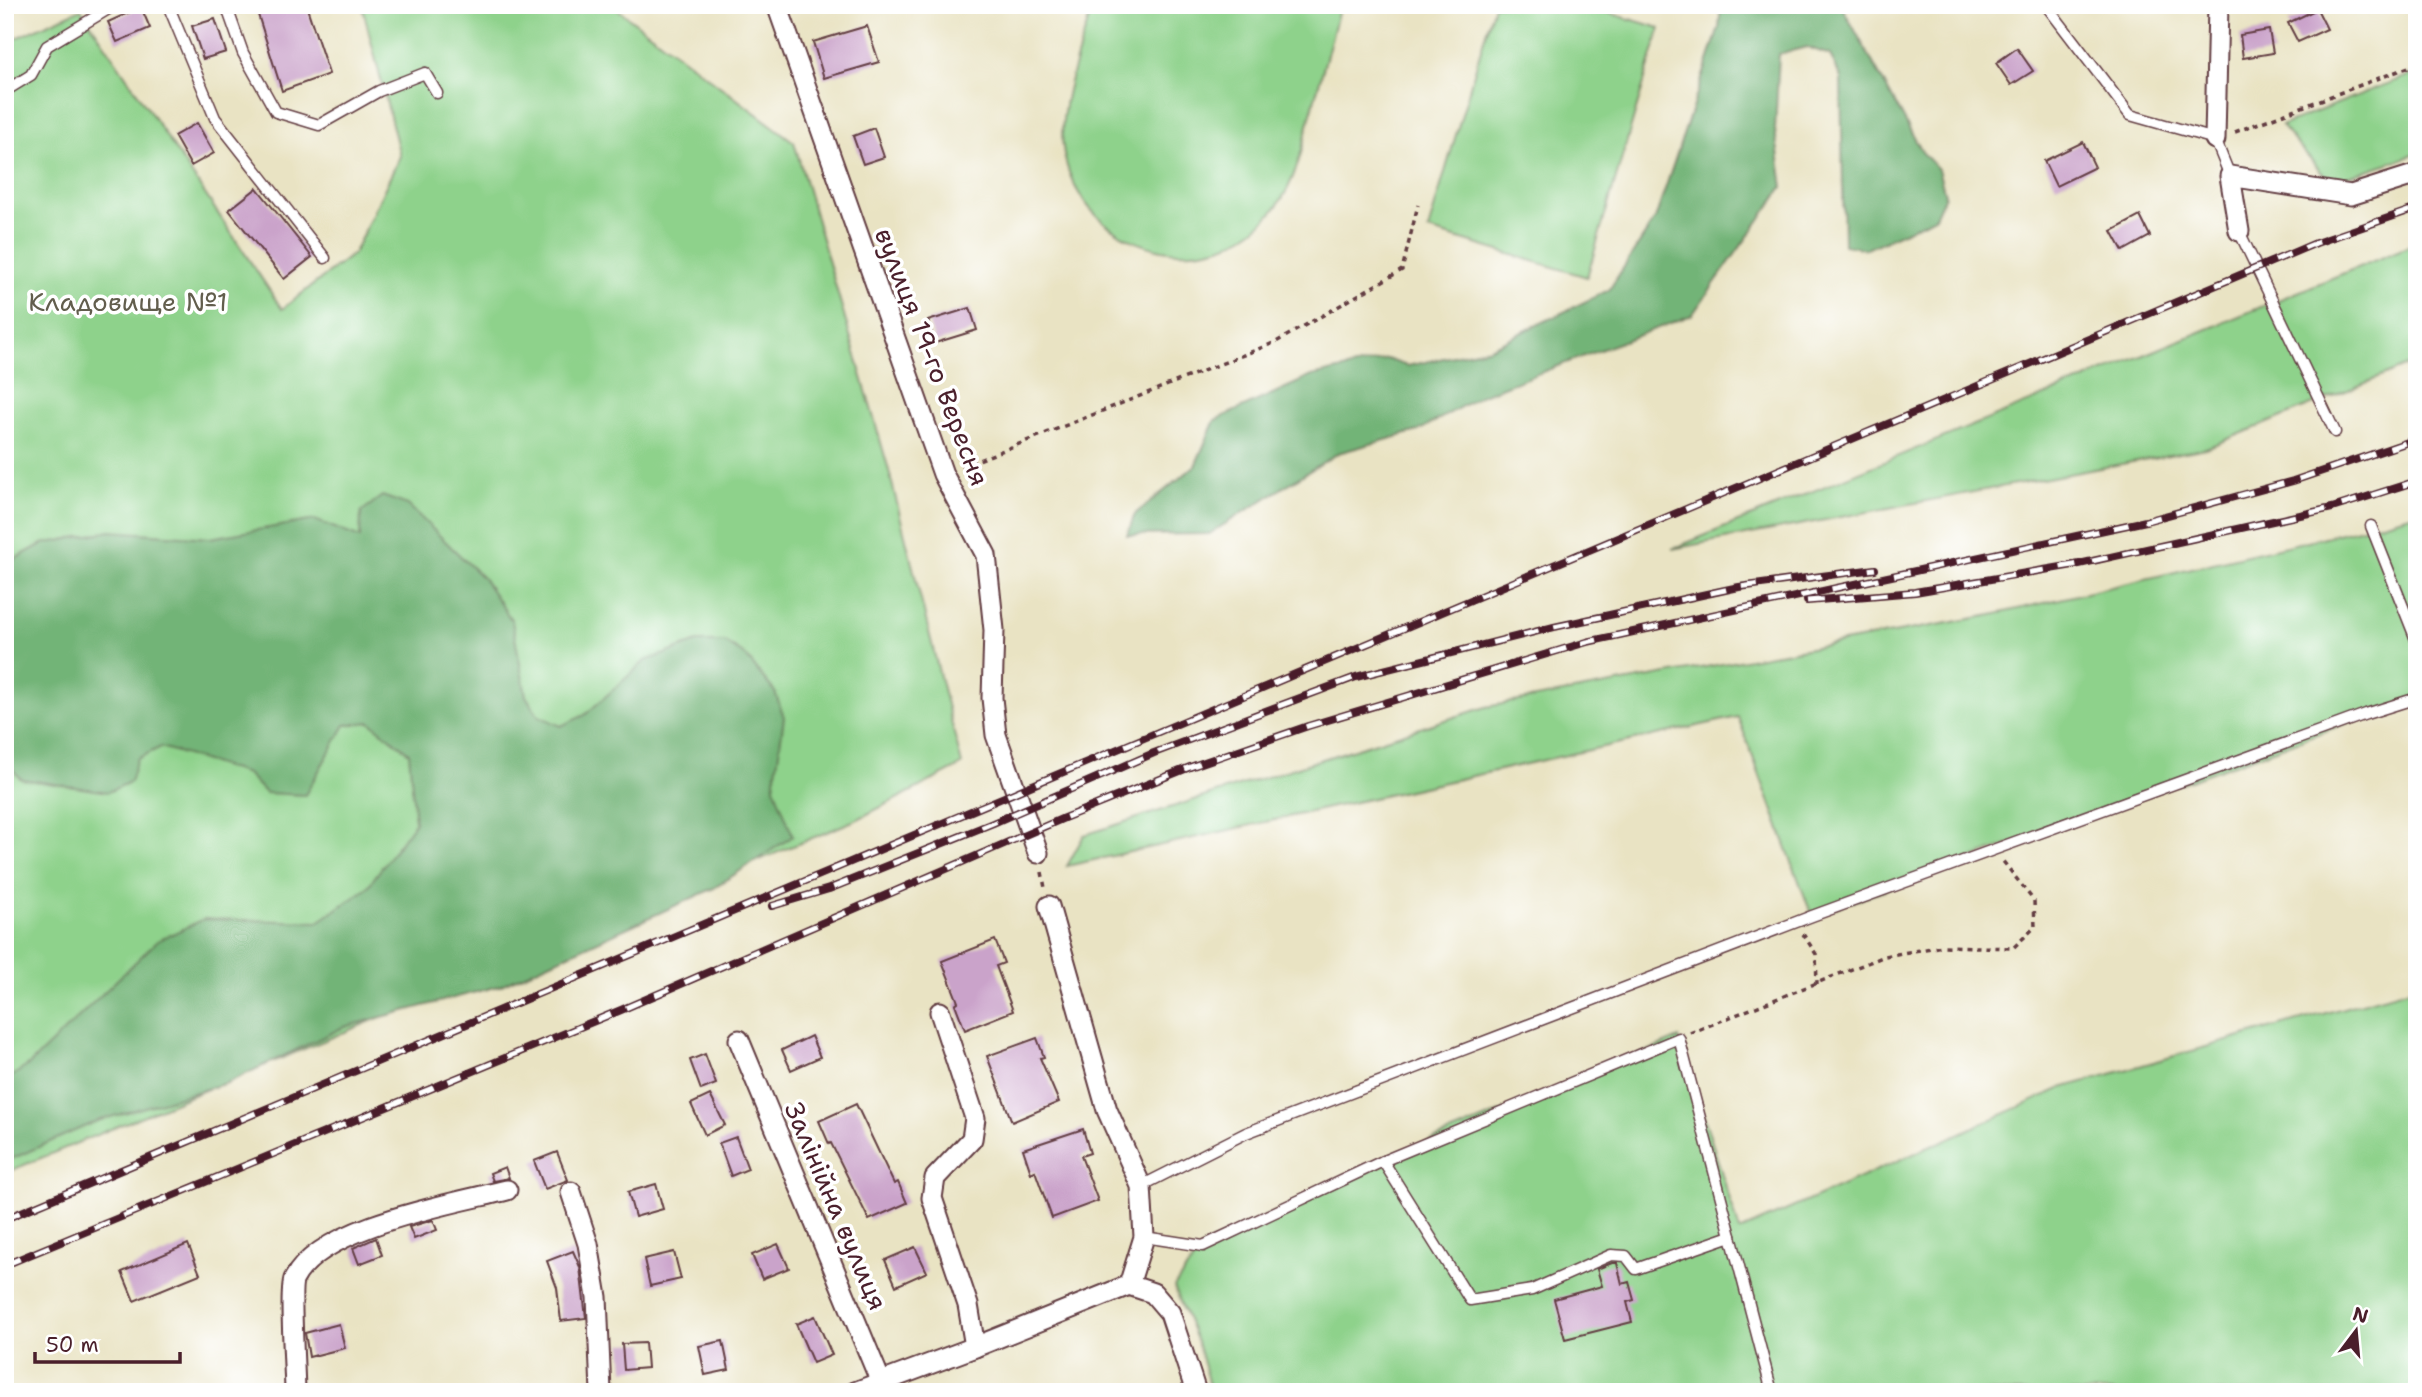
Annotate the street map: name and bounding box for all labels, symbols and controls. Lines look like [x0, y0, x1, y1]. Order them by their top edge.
street label: вулиця 19-го Вересня [867, 223, 998, 491]
park label: Кладовище №1 [28, 284, 228, 319]
street label: Залінійна вулиця [777, 1096, 896, 1315]
north arrow [2320, 1296, 2390, 1366]
text: N [2350, 1301, 2371, 1329]
scale bar [35, 1320, 180, 1364]
text: 50 m [46, 1331, 99, 1359]

